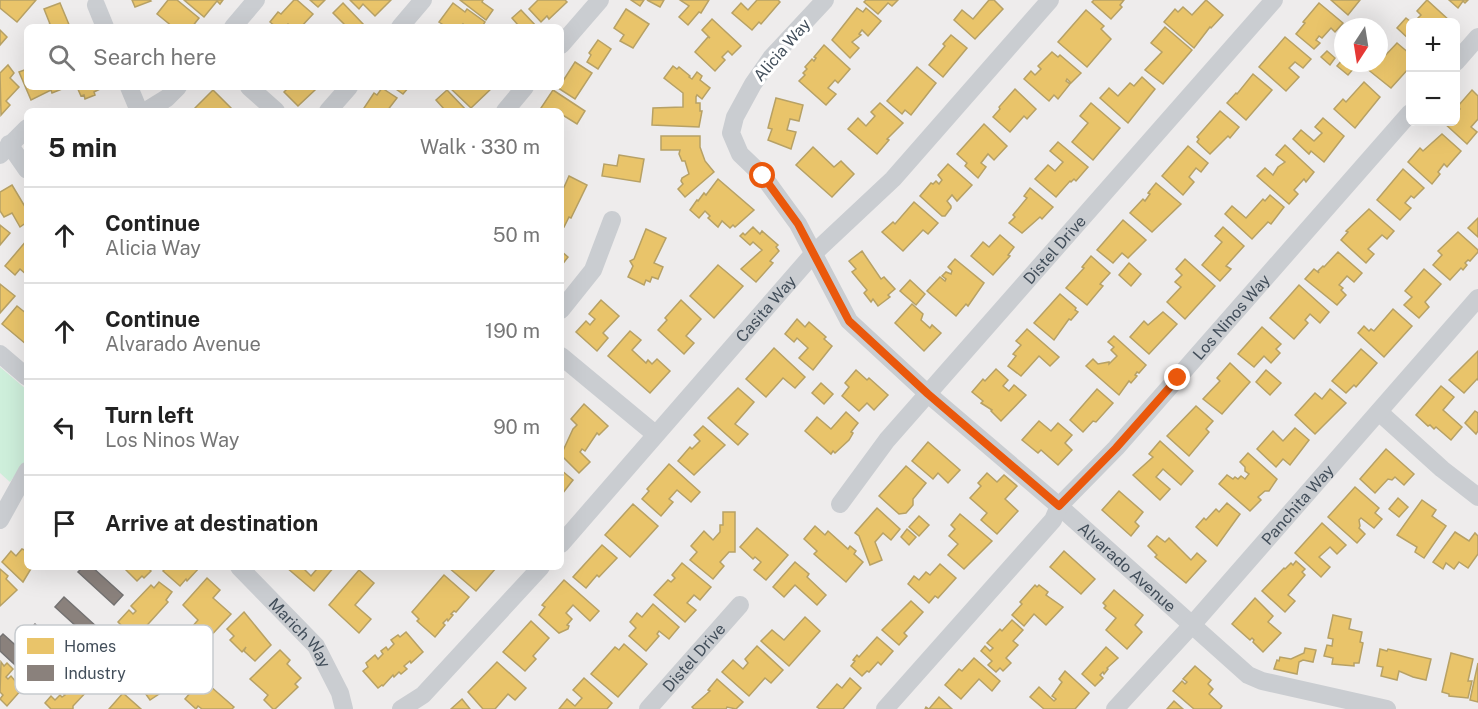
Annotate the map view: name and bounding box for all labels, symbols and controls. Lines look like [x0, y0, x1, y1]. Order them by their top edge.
street label: Alicia Way [750, 14, 815, 85]
north arrow [1334, 18, 1388, 72]
map controls [1406, 18, 1460, 126]
button: + [1406, 18, 1460, 72]
search box [24, 24, 564, 90]
icon: search [45, 41, 78, 74]
text: Search here [93, 44, 217, 70]
button: − [1406, 72, 1460, 126]
text: 5 min [48, 132, 117, 163]
text: Walk · 330 m [420, 135, 540, 159]
route start [749, 162, 775, 188]
text: Continue [105, 210, 200, 236]
street label: Distel Drive [1019, 211, 1090, 288]
icon: ahead [48, 219, 81, 252]
text: 50 m [493, 223, 540, 247]
text: Alicia Way [105, 236, 201, 260]
street label: Los Ninos Way [1189, 270, 1274, 363]
street label: Casita Way [732, 271, 800, 346]
text: Continue [105, 306, 200, 332]
icon: ahead [48, 315, 81, 348]
text: 190 m [485, 319, 540, 343]
text: Alvarado Avenue [105, 332, 261, 356]
route end [1164, 364, 1190, 390]
text: Turn left [105, 402, 194, 428]
icon: left [48, 411, 81, 444]
text: 90 m [493, 415, 540, 439]
text: Los Ninos Way [105, 428, 239, 452]
street label: Panchita Way [1257, 460, 1338, 549]
icon: arrive [48, 507, 81, 540]
text: Arrive at destination [105, 510, 318, 536]
street label: Alvarado Avenue [1074, 518, 1180, 616]
street label: Marich Way [265, 594, 335, 671]
street label: Distel Drive [658, 619, 729, 696]
legend [15, 625, 213, 694]
text: Homes [64, 637, 116, 656]
text: Industry [64, 664, 126, 683]

